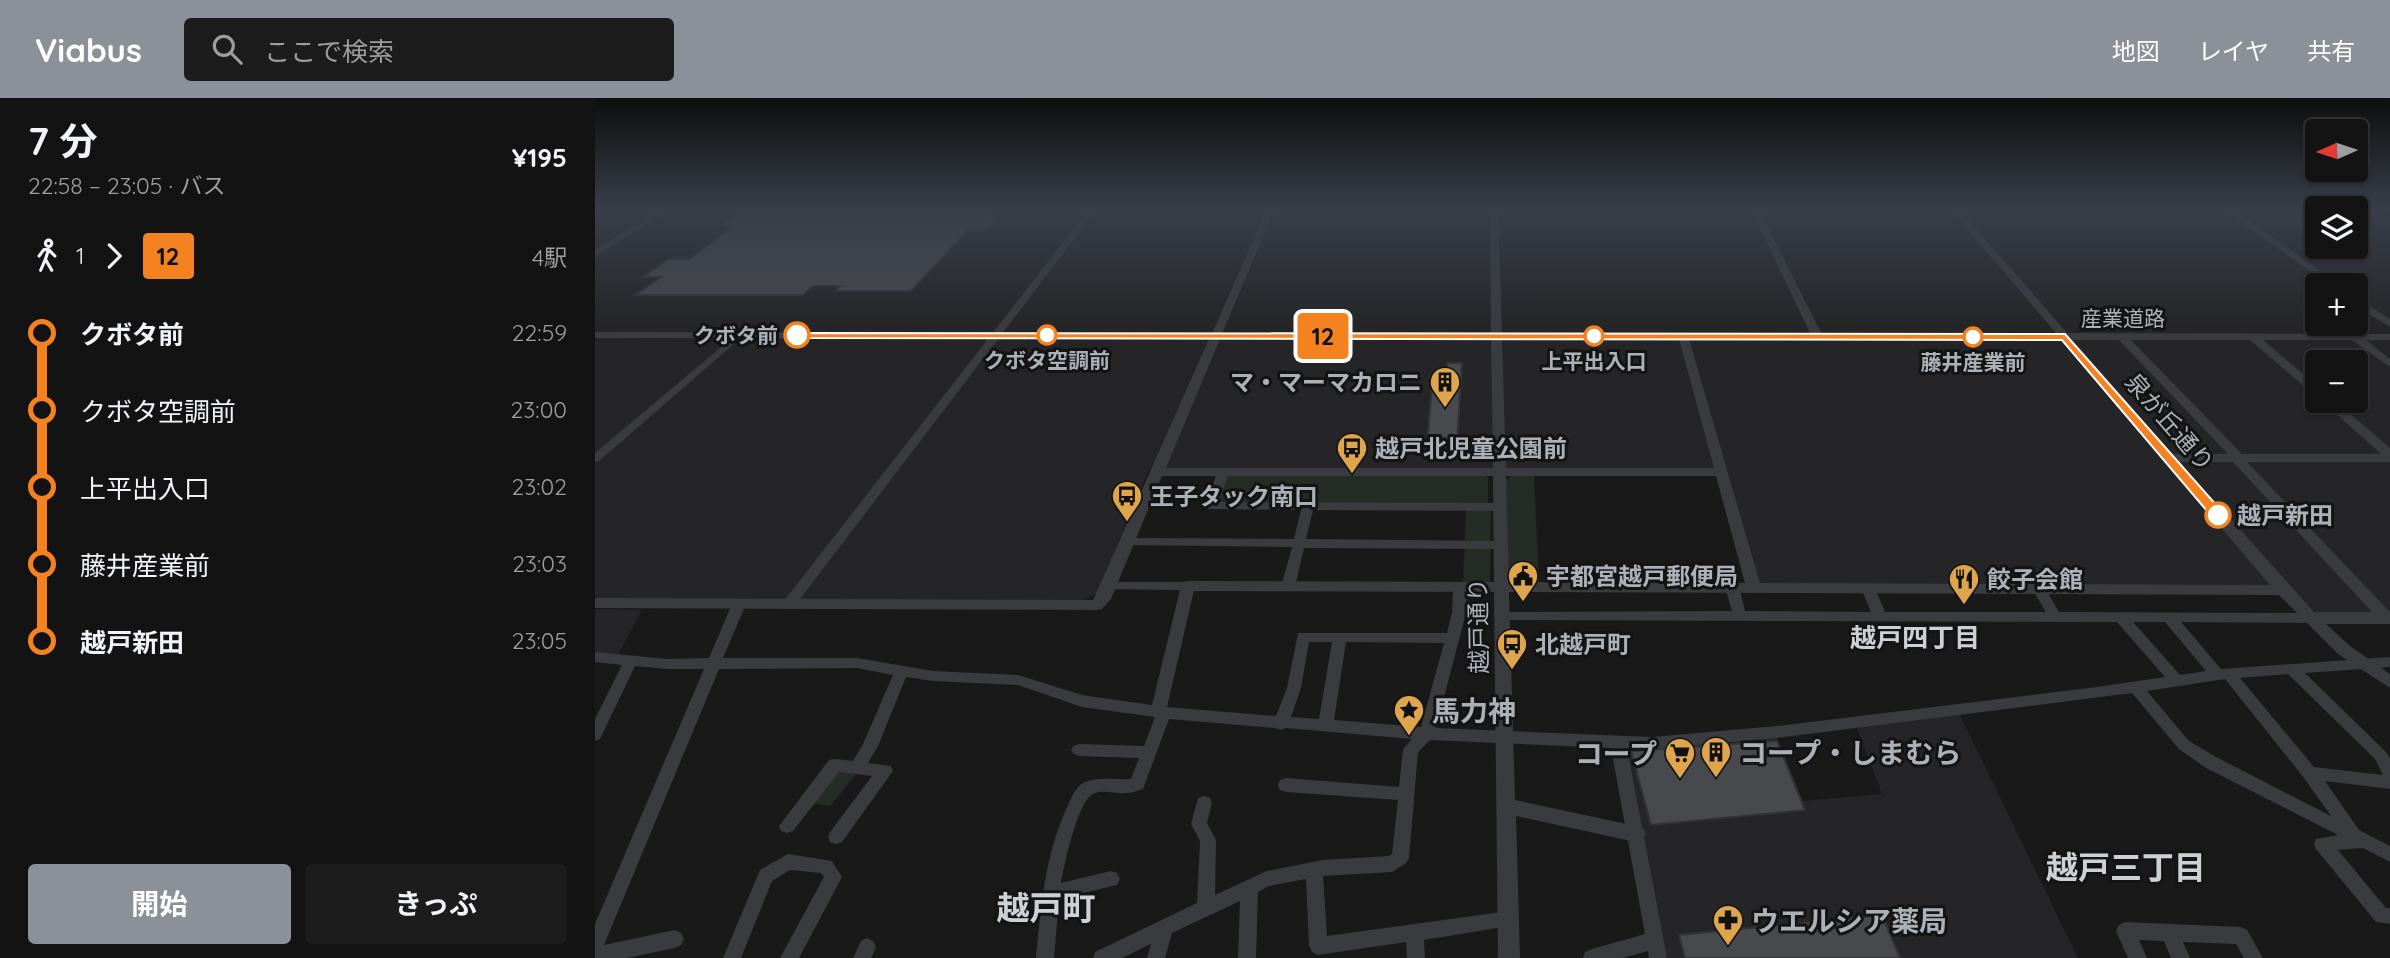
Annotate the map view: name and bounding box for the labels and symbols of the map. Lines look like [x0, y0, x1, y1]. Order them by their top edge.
north arrow [2305, 119, 2368, 182]
street label: 産業道路 [2081, 305, 2165, 331]
line badge: 12 [1291, 313, 1355, 359]
place label: クボタ前 [694, 322, 778, 348]
marker: クボタ前 [784, 322, 810, 348]
marker: クボタ空調前 [1037, 325, 1057, 345]
marker: 上平出入口 [1584, 326, 1604, 346]
marker: 藤井産業前 [1963, 327, 1983, 347]
place label: クボタ空調前 [984, 347, 1110, 373]
place label: 上平出入口 [1542, 348, 1647, 374]
place label: 藤井産業前 [1921, 349, 2026, 375]
building icon: マ・マーマカロニ [1428, 365, 1462, 409]
place label: マ・マーマカロニ [1230, 367, 1422, 397]
street label: 泉が丘通り [2119, 367, 2221, 477]
bus stop icon: 越戸北児童公園前 [1335, 431, 1369, 475]
place label: 越戸北児童公園前 [1375, 433, 1567, 463]
bus stop icon: 王子タック南口 [1110, 479, 1144, 523]
place label: 王子タック南口 [1150, 481, 1318, 511]
place label: 越戸新田 [2237, 500, 2333, 530]
marker: 越戸新田 [2205, 502, 2231, 528]
public building icon: 宇都宮越戸郵便局 [1506, 559, 1540, 603]
place label: 宇都宮越戸郵便局 [1546, 561, 1738, 591]
restaurant icon: 餃子会館 [1947, 562, 1981, 606]
place label: 餃子会館 [1987, 564, 2083, 594]
street label: 越戸通り [1462, 578, 1494, 674]
district label: 越戸四丁目 [1850, 621, 1980, 654]
bus stop icon: 北越戸町 [1495, 627, 1529, 671]
place label: 北越戸町 [1535, 629, 1631, 659]
place icon: 馬力神 [1392, 693, 1426, 737]
place label: 馬力神 [1432, 693, 1516, 728]
building icon: コープ・しまむら [1699, 735, 1733, 779]
place label: コープ・しまむら [1739, 735, 1961, 770]
place label: コープ [1575, 736, 1657, 771]
supermarket icon: コープ [1663, 736, 1697, 780]
district label: 越戸三丁目 [2046, 847, 2206, 887]
district label: 越戸町 [997, 887, 1096, 928]
pharmacy icon: ウエルシア薬局 [1711, 903, 1745, 947]
place label: ウエルシア薬局 [1751, 903, 1947, 938]

